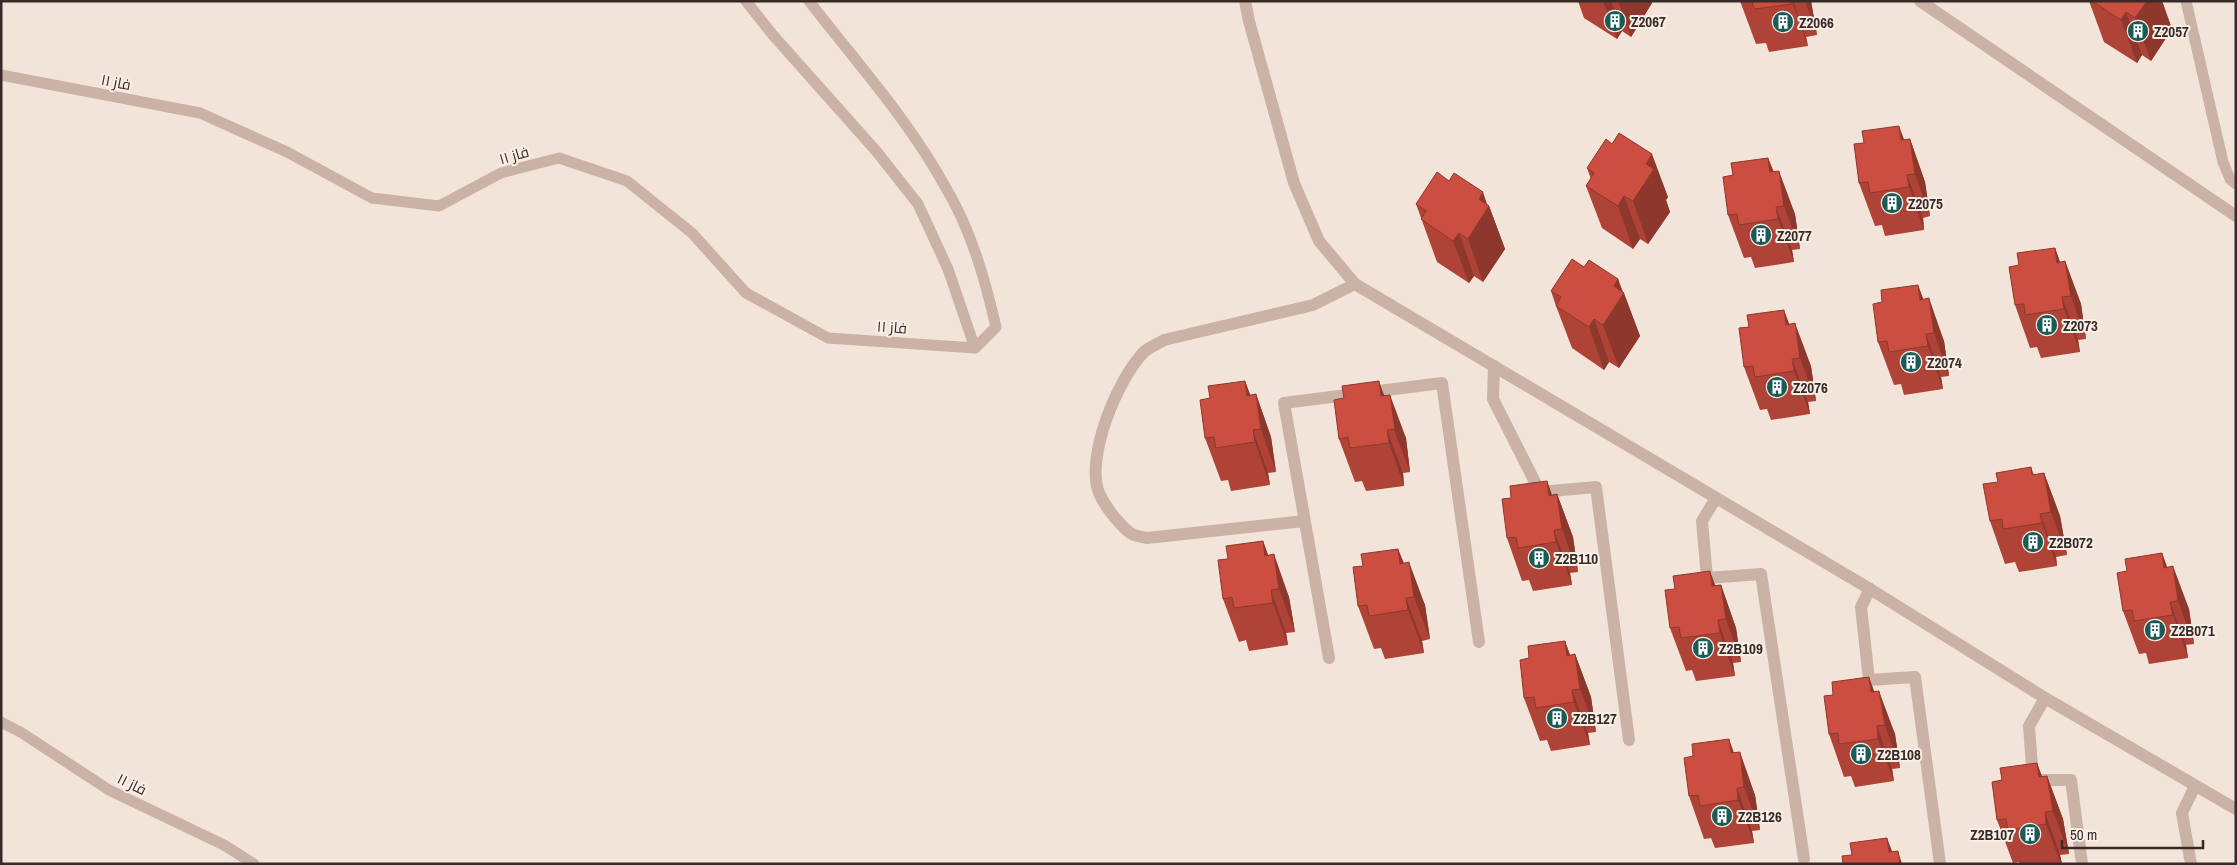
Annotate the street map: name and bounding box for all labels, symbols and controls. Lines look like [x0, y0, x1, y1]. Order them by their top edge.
building icon: Z2067 [1603, 9, 1627, 33]
building icon: Z2066 [1771, 10, 1795, 34]
place label: Z2067 [1631, 11, 1666, 32]
place label: Z2066 [1799, 12, 1834, 33]
building icon: Z2057 [2126, 19, 2150, 43]
place label: Z2057 [2154, 21, 2189, 42]
street label: فاز ۱۱ [99, 69, 133, 95]
street label: فاز ۱۱ [497, 141, 531, 169]
building icon: Z2075 [1880, 191, 1904, 215]
place label: Z2075 [1908, 193, 1943, 214]
building icon: Z2077 [1749, 223, 1773, 247]
place label: Z2077 [1777, 225, 1812, 246]
building icon: Z2073 [2035, 313, 2059, 337]
street label: فاز ۱۱ [876, 315, 908, 339]
place label: Z2073 [2063, 315, 2098, 336]
building icon: Z2074 [1899, 350, 1923, 374]
place label: Z2074 [1927, 352, 1962, 373]
building icon: Z2076 [1765, 375, 1789, 399]
place label: Z2076 [1793, 377, 1828, 398]
building icon: Z2B072 [2021, 530, 2045, 554]
place label: Z2B072 [2049, 532, 2093, 553]
building icon: Z2B110 [1527, 546, 1551, 570]
place label: Z2B110 [1555, 548, 1598, 569]
building icon: Z2B071 [2143, 618, 2167, 642]
place label: Z2B071 [2171, 620, 2215, 641]
building icon: Z2B109 [1691, 636, 1715, 660]
place label: Z2B109 [1719, 638, 1763, 659]
building icon: Z2B127 [1545, 706, 1569, 730]
place label: Z2B127 [1573, 708, 1617, 729]
building icon: Z2B108 [1849, 742, 1873, 766]
place label: Z2B108 [1877, 744, 1921, 765]
street label: فاز ۱۱ [114, 768, 150, 800]
building icon: Z2B126 [1710, 804, 1734, 828]
place label: Z2B126 [1738, 806, 1782, 827]
scale bar [2062, 818, 2203, 850]
building icon: Z2B107 [2018, 822, 2042, 846]
place label: Z2B107 [1970, 824, 2014, 845]
text: 50 m [2070, 824, 2097, 845]

